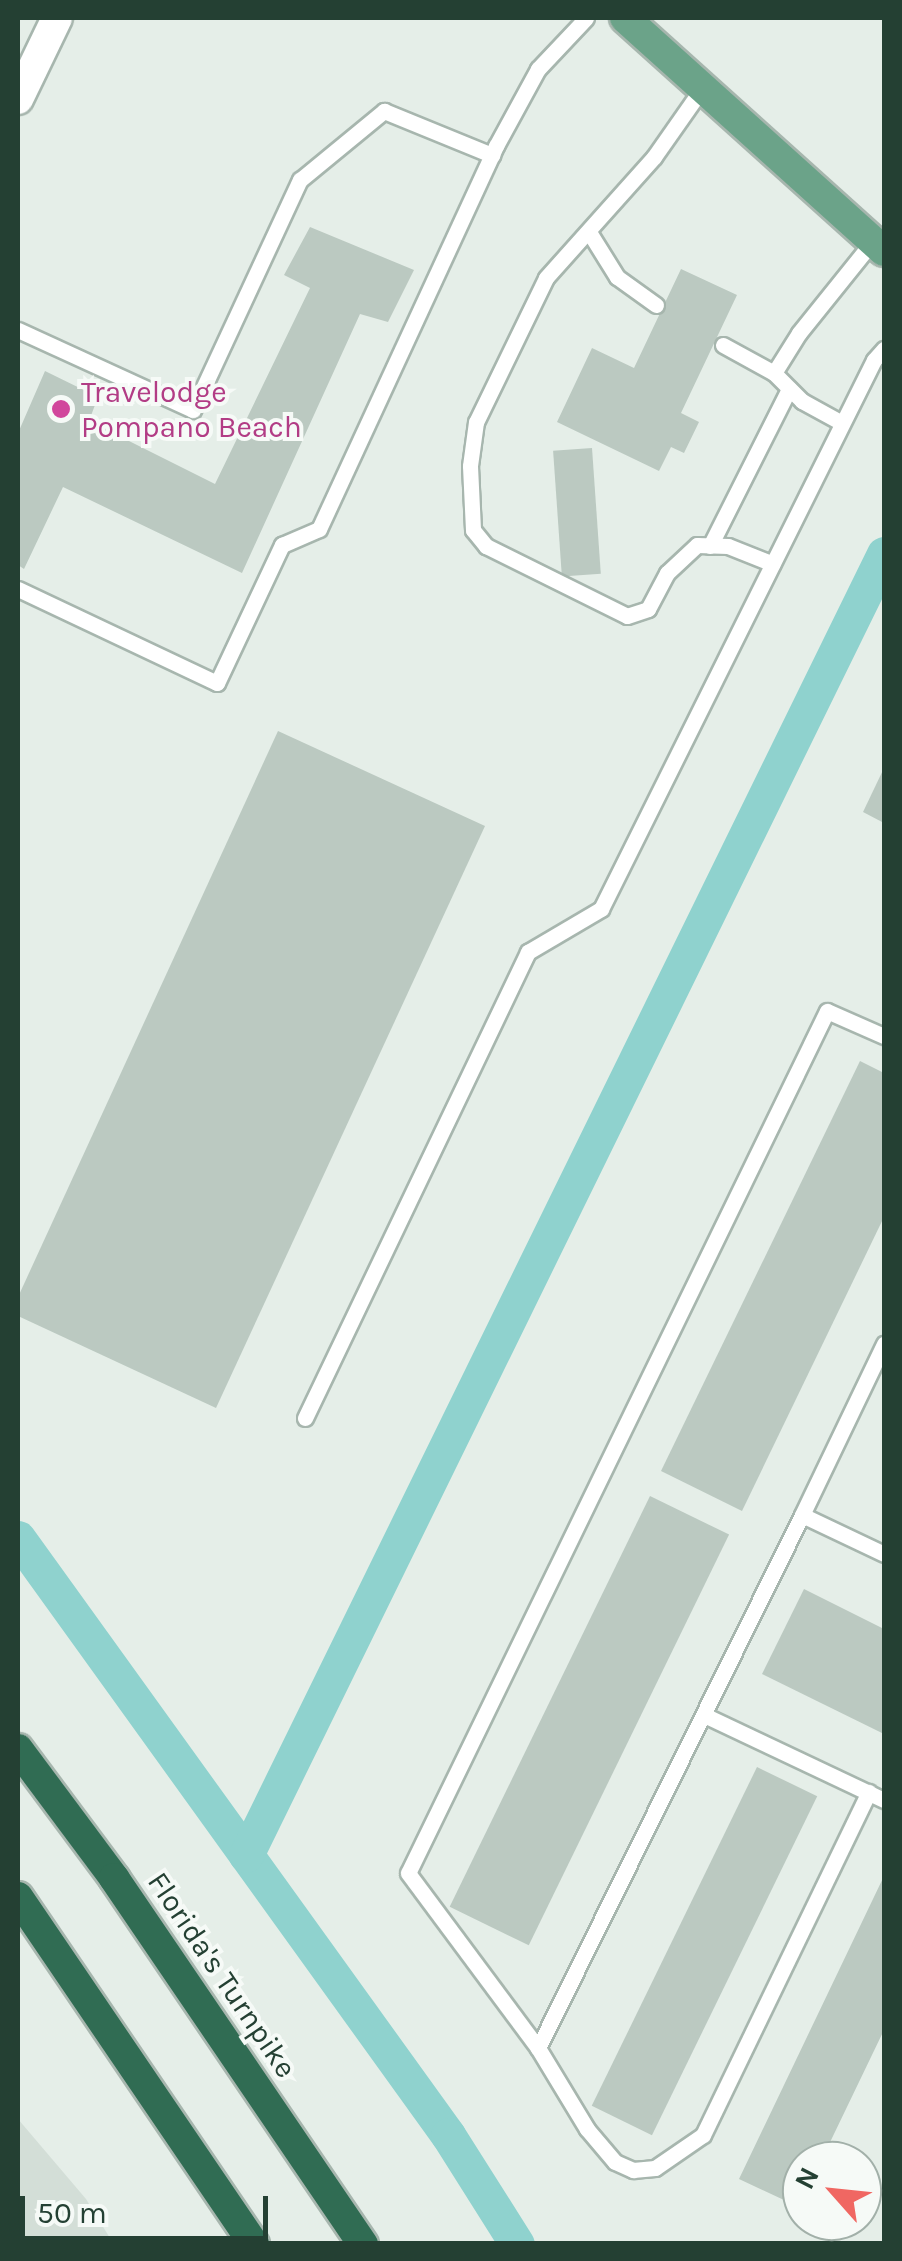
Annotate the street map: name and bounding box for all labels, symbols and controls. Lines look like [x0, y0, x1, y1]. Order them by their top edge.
place label: Travelodge Pompano Beach [81, 374, 302, 444]
marker: Travelodge Pompano Beach [50, 398, 72, 420]
street label: Florida's Turnpike [140, 1865, 304, 2085]
north arrow [782, 2141, 882, 2241]
text: N [787, 2162, 826, 2195]
scale bar [25, 2176, 272, 2238]
text: 50 m [37, 2195, 107, 2231]

